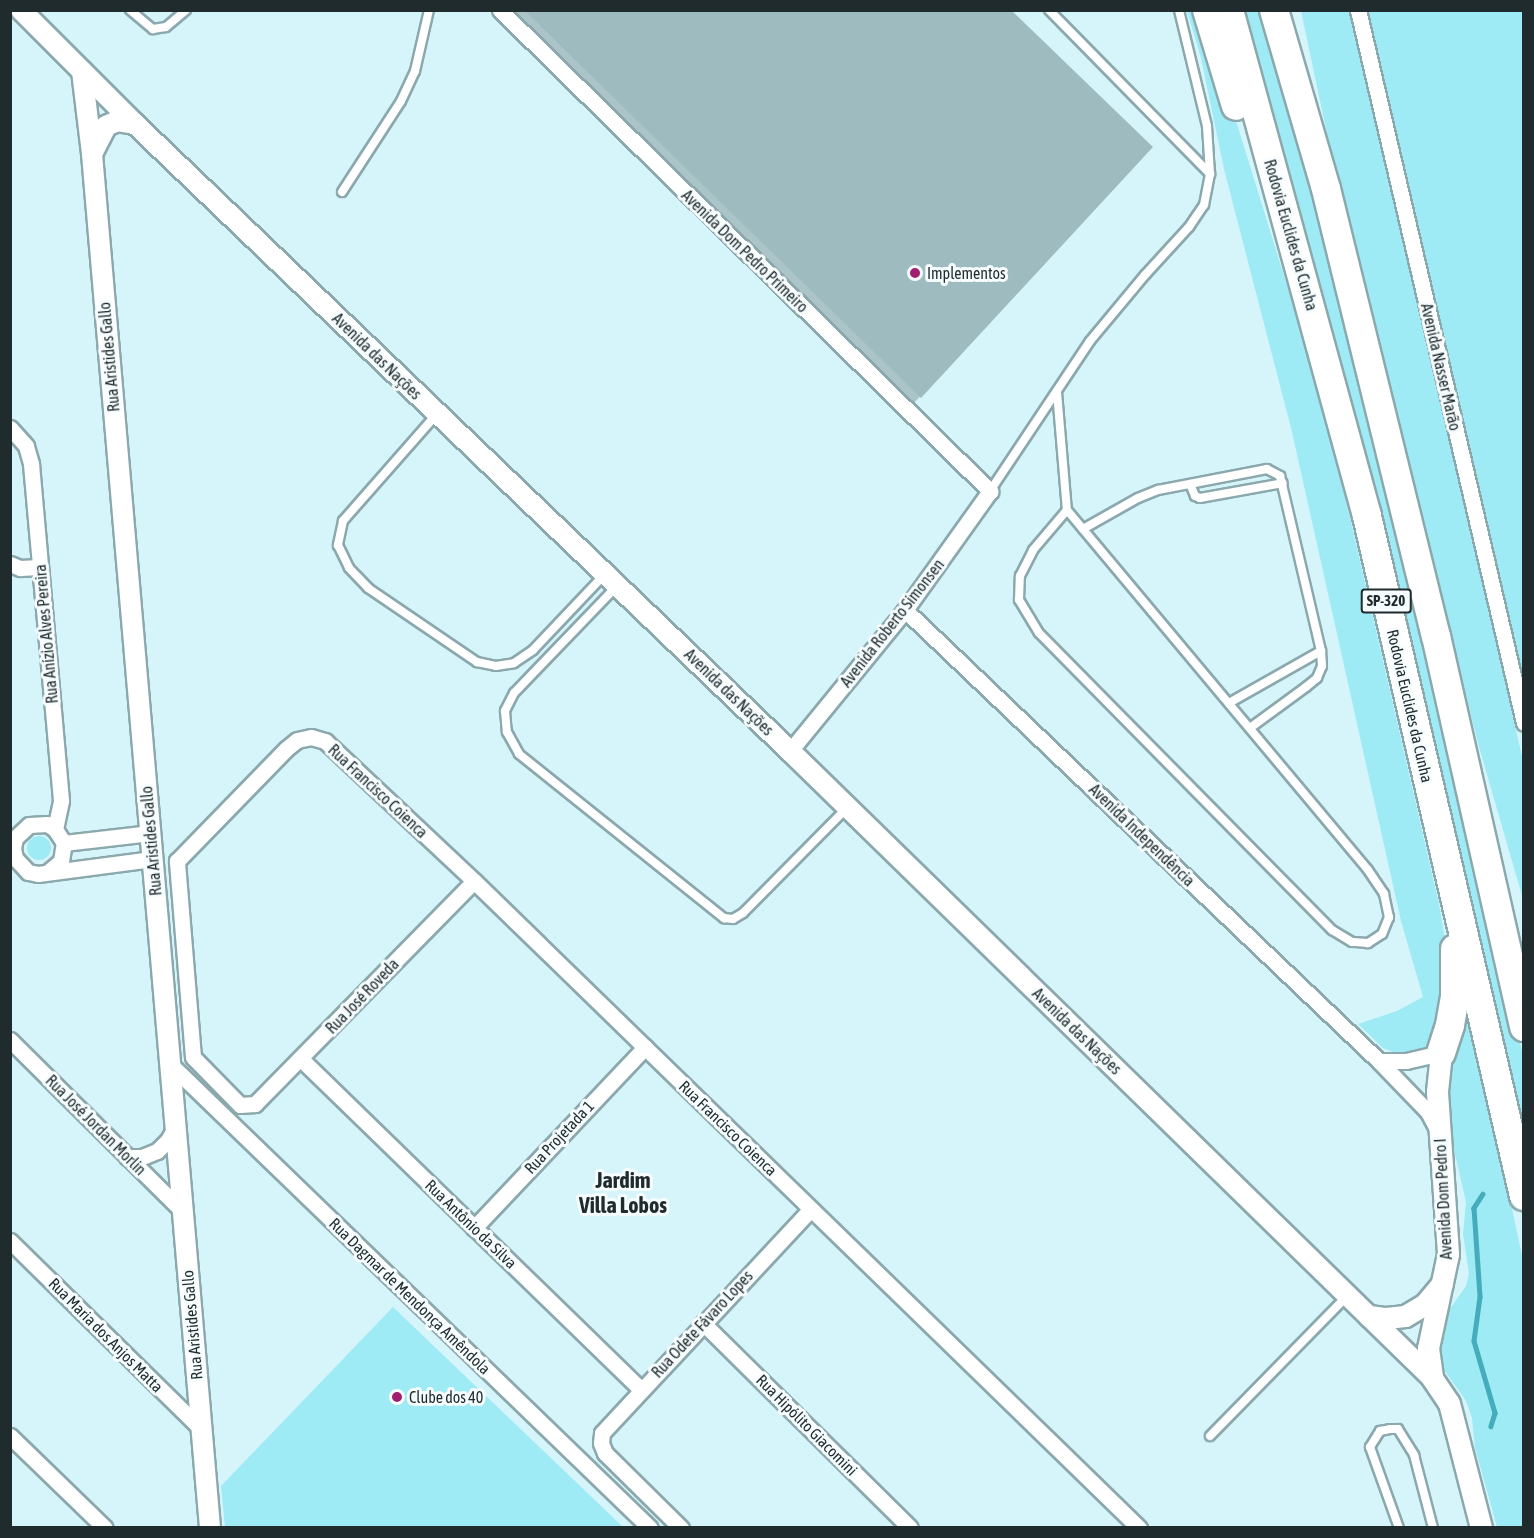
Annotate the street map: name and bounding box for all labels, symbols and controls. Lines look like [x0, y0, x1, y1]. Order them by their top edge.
street label: Rodovia Euclides da Cunha [1260, 157, 1322, 313]
street label: Avenida Dom Pedro Primeiro [678, 186, 812, 316]
place label: Implementos [927, 263, 1006, 283]
marker: Implementos [908, 266, 922, 280]
street label: Rua Aristides Gallo [95, 301, 123, 413]
street label: Avenida Nasser Marão [1417, 301, 1465, 433]
street label: Avenida das Nações [329, 309, 425, 403]
street label: Avenida Roberto Simonsen [836, 555, 948, 691]
street label: Rua Anízio Alves Pereira [30, 564, 62, 704]
road number: SP-320 [1360, 589, 1412, 613]
street label: Rodovia Euclides da Cunha [1383, 628, 1437, 784]
street label: Avenida das Nações [681, 645, 777, 739]
street label: Rua Francisco Coienca [324, 740, 432, 842]
street label: Avenida Independência [1085, 780, 1199, 890]
street label: Rua Aristides Gallo [137, 785, 165, 897]
street label: Rua José Roveda [321, 954, 403, 1038]
street label: Avenida das Nações [1029, 984, 1125, 1078]
street label: Rua José Jordan Morlin [42, 1071, 150, 1179]
street label: Rua Francisco Coienca [675, 1076, 781, 1180]
street label: Rua Projetada 1 [520, 1096, 598, 1178]
street label: Avenida Dom Pedro I [1430, 1138, 1456, 1260]
district label: Jardim Villa Lobos [579, 1167, 667, 1218]
street label: Rua Antônio da Silva [421, 1176, 521, 1272]
street label: Rua Dagmar de Mendonça Amêndola [325, 1214, 495, 1378]
street label: Rua Odete Fávaro Lopes [647, 1266, 757, 1382]
street label: Rua Aristides Gallo [178, 1269, 206, 1381]
street label: Rua Maria dos Anjos Matta [45, 1274, 167, 1396]
street label: Rua Hipólito Giacomini [752, 1370, 862, 1480]
place label: Clube dos 40 [409, 1387, 483, 1407]
marker: Clube dos 40 [390, 1390, 404, 1404]

